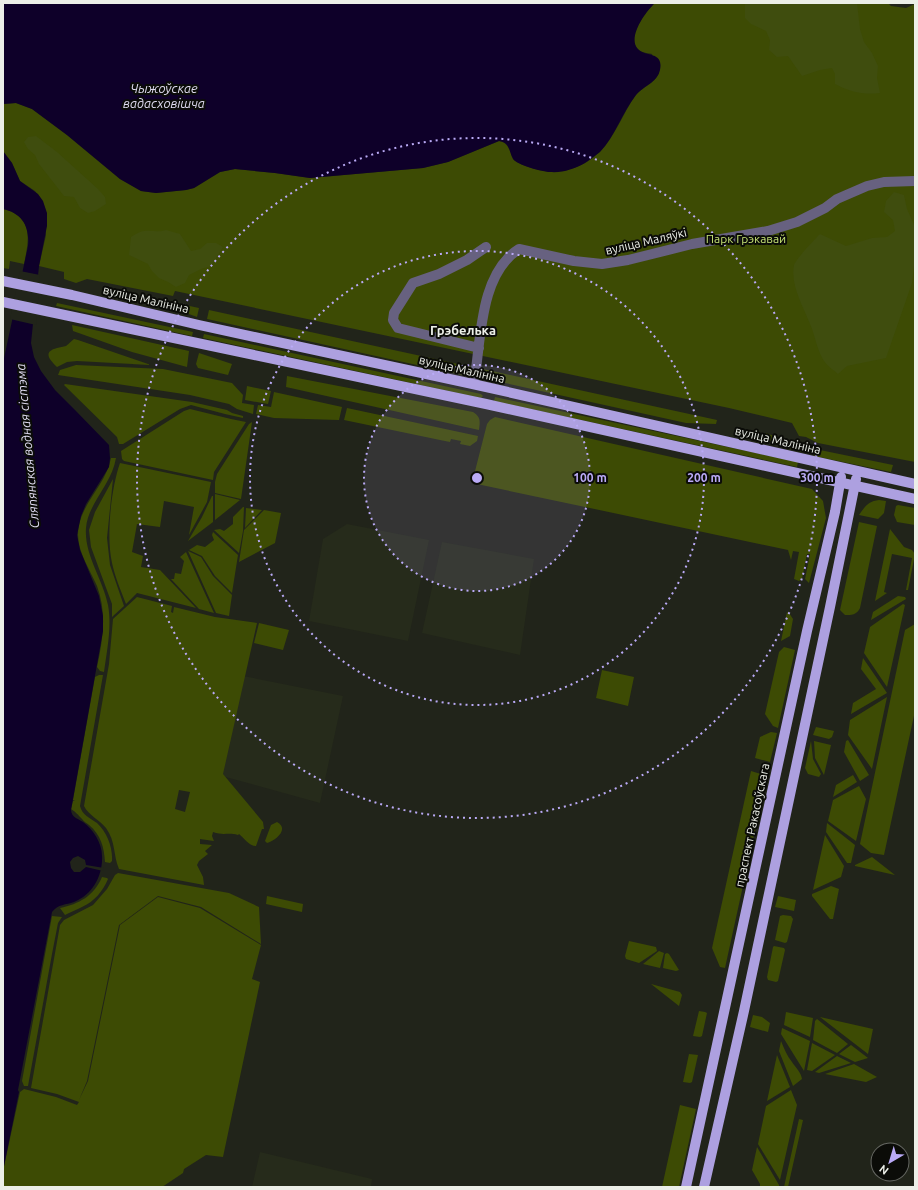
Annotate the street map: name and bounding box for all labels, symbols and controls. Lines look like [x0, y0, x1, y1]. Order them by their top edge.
water label: Чыжоўскае вадасховішча [123, 81, 205, 110]
street label: вуліца Маляўкі [604, 225, 688, 257]
park label: Парк Грэкавай [706, 232, 786, 245]
street label: вуліца Малініна [102, 283, 190, 315]
district label: Грэбелька [430, 323, 496, 337]
street label: вуліца Малініна [418, 353, 506, 385]
water label: Сляпянская водная сістэма [13, 363, 41, 529]
street label: вуліца Малініна [734, 424, 822, 456]
centre of rings [470, 471, 484, 485]
text: 100 m [573, 471, 607, 484]
text: 200 m [687, 471, 721, 484]
text: 300 m [800, 471, 834, 484]
street label: праспект Ракасоўскага [733, 762, 771, 888]
north arrow [870, 1142, 910, 1182]
text: N [877, 1163, 891, 1177]

